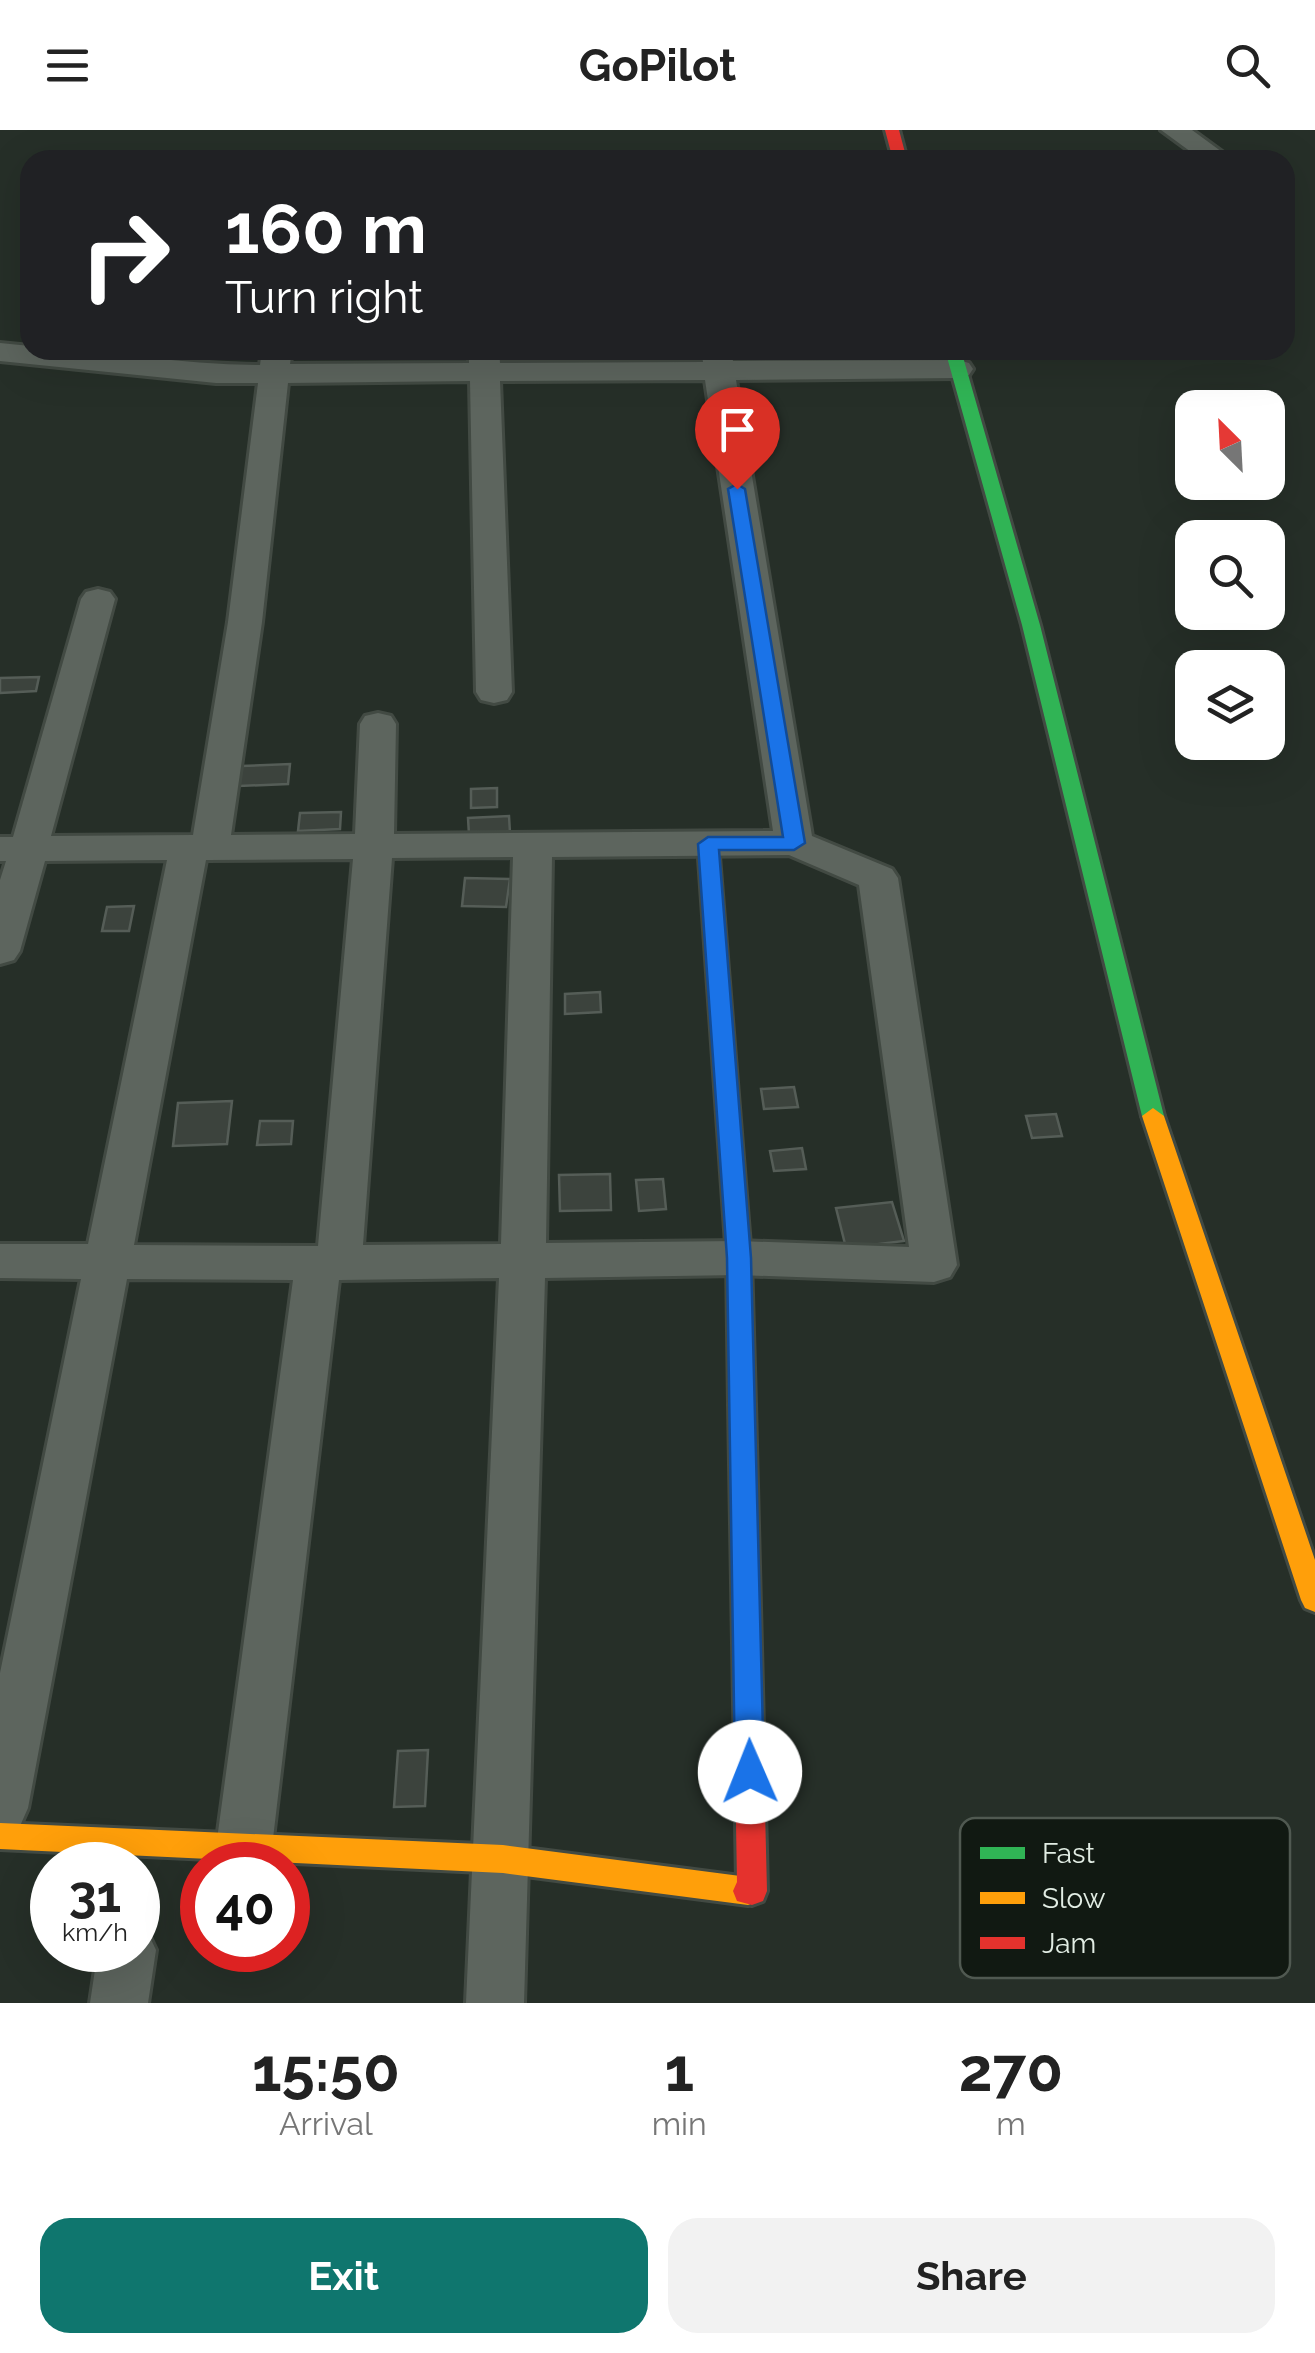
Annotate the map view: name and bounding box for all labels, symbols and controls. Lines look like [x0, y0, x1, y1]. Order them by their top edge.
icon: menu [40, 38, 95, 93]
icon: search [1220, 38, 1275, 93]
text: GoPilot [579, 39, 736, 92]
text: 160 m [225, 187, 427, 269]
icon: right [60, 190, 190, 320]
text: Turn right [225, 271, 423, 324]
pin [695, 387, 780, 490]
north arrow [1175, 390, 1285, 500]
map controls [1175, 390, 1285, 760]
icon: arrive [710, 402, 765, 457]
button: search [1175, 520, 1285, 630]
button: layers [1175, 650, 1285, 760]
position arrow [698, 1720, 802, 1824]
legend [960, 1818, 1290, 1978]
text: Fast [1042, 1837, 1095, 1870]
speed limit sign: 40 [180, 1842, 310, 1972]
text: 31 [69, 1865, 121, 1924]
text: Slow [1042, 1882, 1106, 1915]
text: km/h [62, 1917, 128, 1947]
text: Jam [1042, 1927, 1096, 1960]
text: 15:50 [252, 2035, 400, 2105]
text: 1 [664, 2035, 694, 2105]
text: 270 [959, 2035, 1063, 2105]
text: Arrival [279, 2105, 373, 2142]
text: min [652, 2105, 707, 2142]
text: m [996, 2105, 1026, 2142]
button: Exit [40, 2218, 648, 2333]
button: Share [668, 2218, 1275, 2333]

